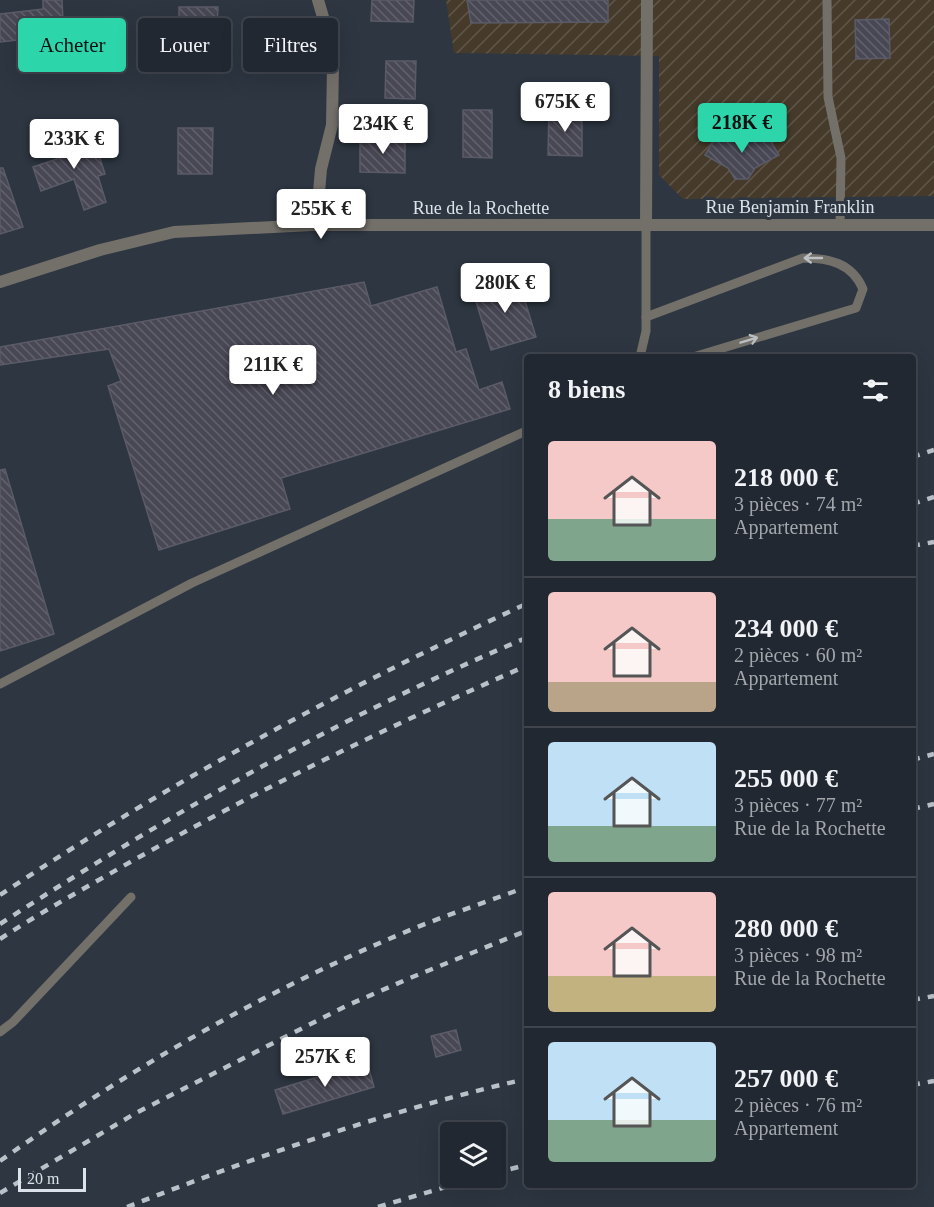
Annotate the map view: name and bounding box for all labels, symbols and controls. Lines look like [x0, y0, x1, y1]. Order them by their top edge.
chip: Acheter [18, 18, 126, 72]
chip: Louer [138, 18, 231, 72]
chip: Filtres [243, 18, 338, 72]
pin: 675K € [516, 82, 614, 133]
text: 675K € [535, 90, 595, 112]
pin: 218K € [693, 103, 791, 154]
pin: 234K € [334, 104, 432, 155]
text: 218K € [712, 111, 772, 133]
text: 234K € [353, 112, 413, 134]
pin: 233K € [25, 119, 123, 170]
text: 233K € [44, 127, 104, 149]
pin: 255K € [272, 189, 370, 240]
text: 255K € [291, 197, 351, 219]
street label: Rue Benjamin Franklin [706, 197, 874, 217]
street label: Rue de la Rochette [413, 198, 549, 218]
one-way arrow [804, 252, 824, 264]
pin: 280K € [456, 263, 554, 314]
text: 280K € [475, 271, 535, 293]
one-way arrow [739, 334, 758, 345]
pin: 211K € [224, 345, 322, 396]
text: 211K € [243, 353, 303, 375]
icon: filters [859, 374, 892, 407]
text: 8 biens [548, 375, 625, 404]
text: 218 000 € [734, 463, 838, 492]
icon: home [596, 465, 668, 537]
text: 3 pièces · 74 m² [734, 493, 862, 515]
text: Appartement [734, 516, 838, 538]
text: 234 000 € [734, 614, 838, 643]
icon: home [596, 616, 668, 688]
text: 2 pièces · 60 m² [734, 644, 862, 666]
text: Appartement [734, 667, 838, 689]
text: 255 000 € [734, 764, 838, 793]
icon: home [596, 766, 668, 838]
text: 3 pièces · 77 m² [734, 794, 862, 816]
text: Rue de la Rochette [734, 817, 886, 839]
text: 280 000 € [734, 914, 838, 943]
icon: home [596, 916, 668, 988]
text: 3 pièces · 98 m² [734, 944, 862, 966]
text: Rue de la Rochette [734, 967, 886, 989]
pin: 257K € [276, 1037, 374, 1088]
text: 257K € [295, 1045, 355, 1067]
text: 257 000 € [734, 1064, 838, 1093]
icon: home [596, 1066, 668, 1138]
text: 2 pièces · 76 m² [734, 1094, 862, 1116]
text: Appartement [734, 1117, 838, 1139]
map controls [440, 1122, 506, 1188]
button: layers [440, 1122, 506, 1188]
scale bar [18, 1165, 86, 1192]
text: 20 m [27, 1170, 59, 1187]

